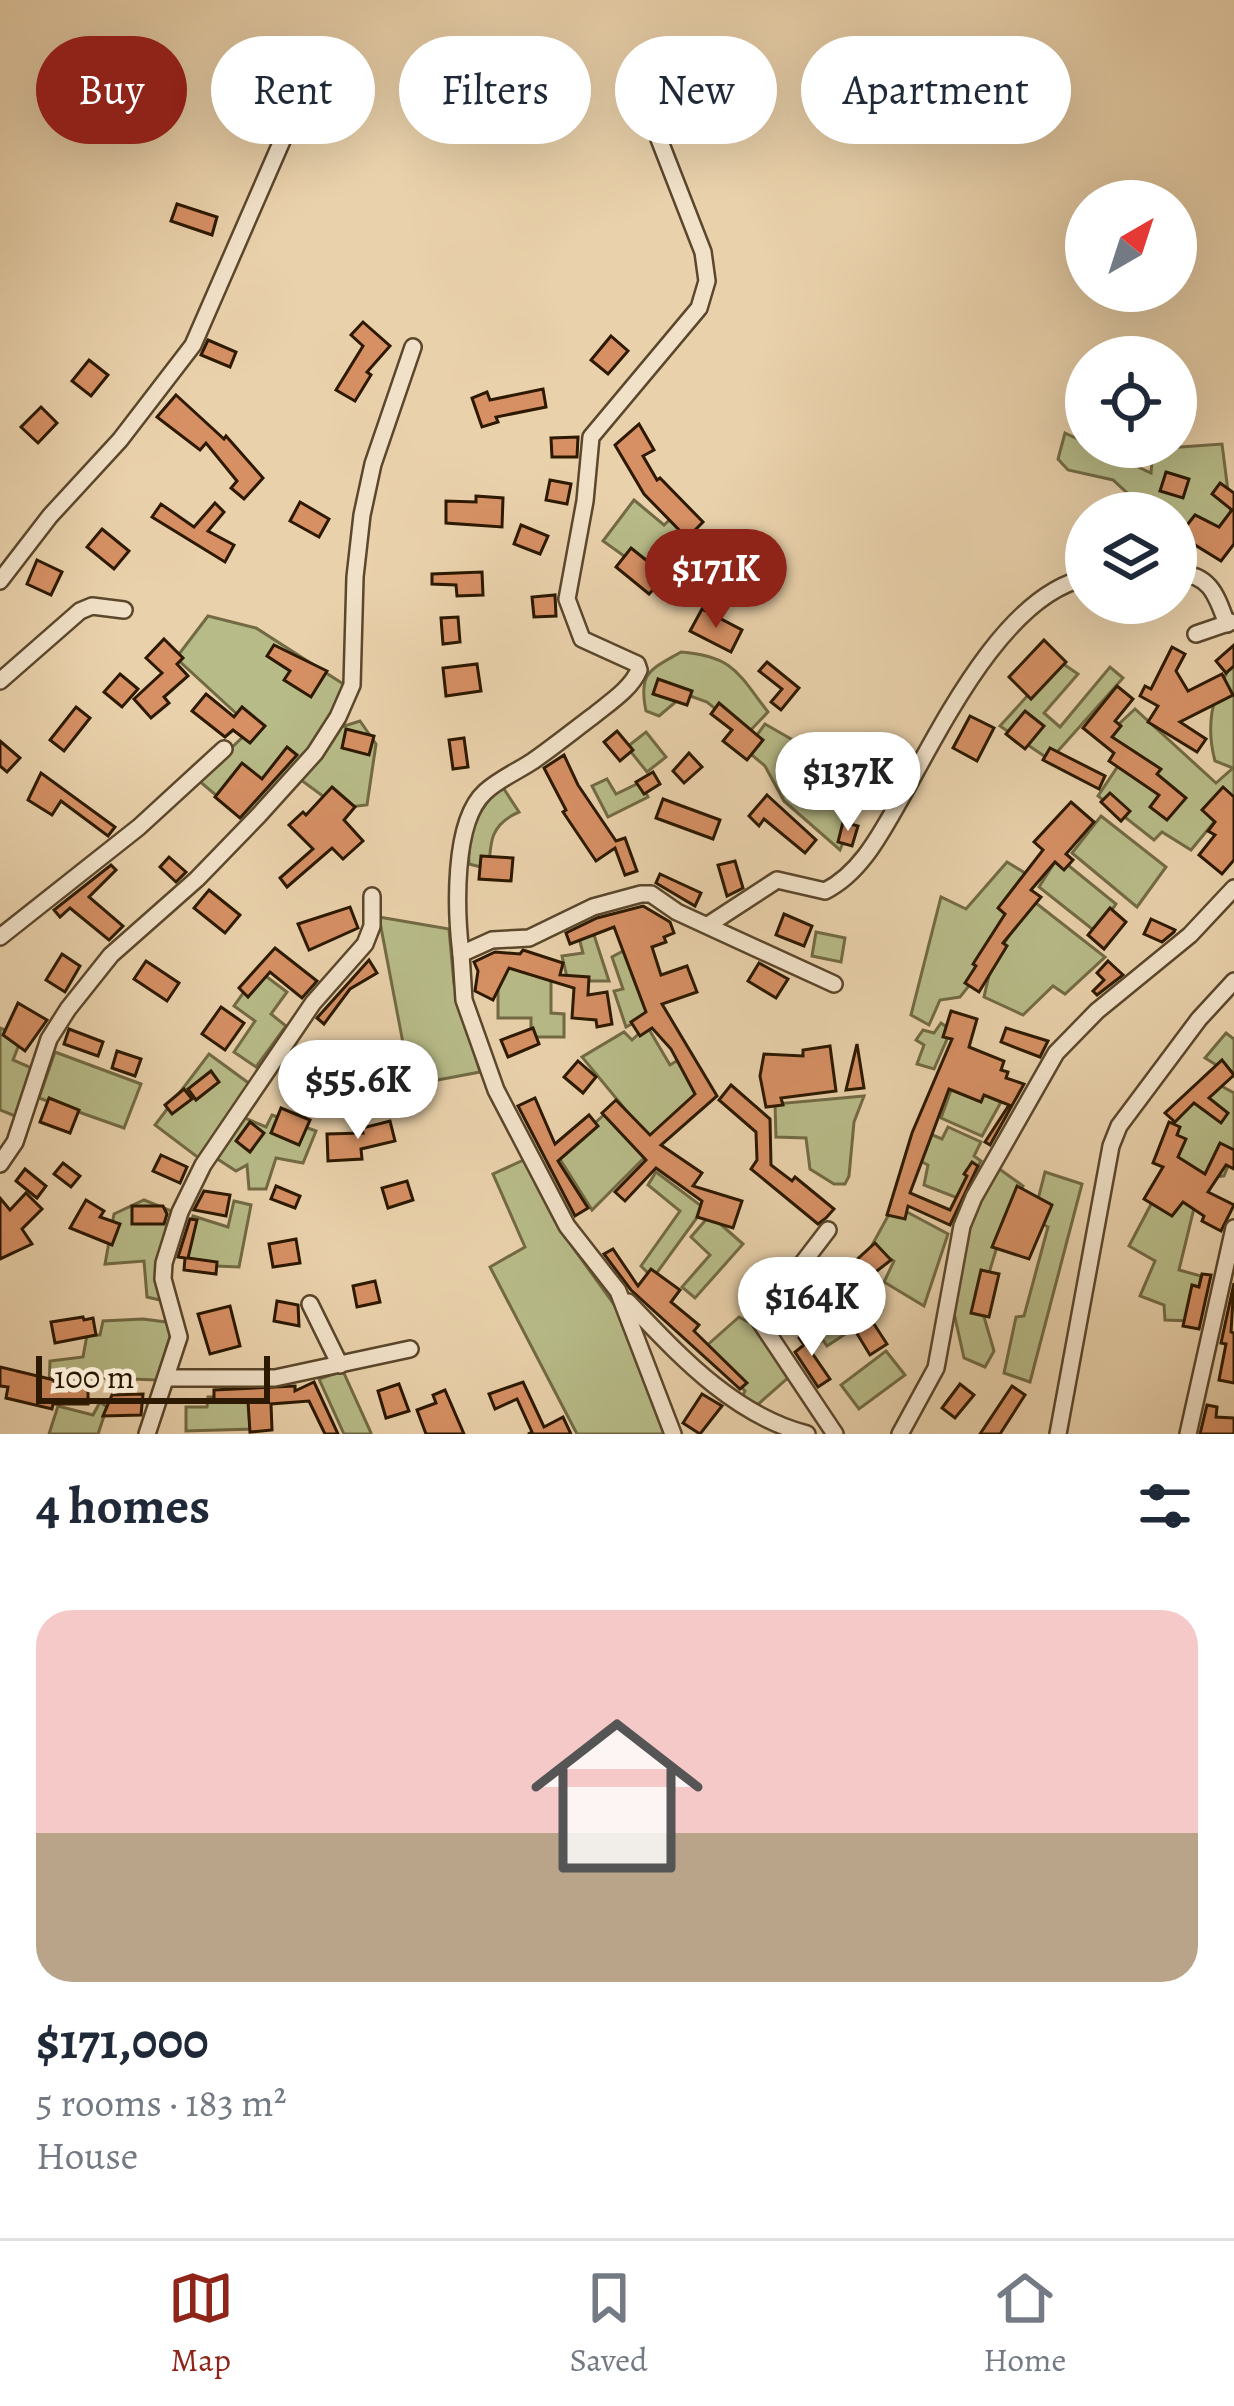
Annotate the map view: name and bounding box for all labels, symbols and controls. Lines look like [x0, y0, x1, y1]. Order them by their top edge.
chip: Buy [36, 36, 187, 144]
chip: Rent [211, 36, 375, 144]
chip: Filters [399, 36, 591, 144]
chip: New [615, 36, 777, 144]
chip: Apartment [801, 36, 1071, 144]
north arrow [1065, 180, 1197, 312]
map controls [1065, 180, 1197, 624]
button: locate [1065, 336, 1197, 468]
button: layers [1065, 492, 1197, 624]
pin: $171K [632, 529, 800, 631]
text: $171K [672, 541, 760, 594]
pin: $137K [764, 732, 932, 834]
text: $137K [802, 744, 894, 797]
pin: $55.6K [260, 1040, 456, 1142]
text: $55.6K [305, 1052, 411, 1105]
pin: $164K [728, 1257, 896, 1359]
text: $164K [765, 1269, 859, 1322]
scale bar [36, 1350, 270, 1403]
text: 100 m [54, 1354, 134, 1399]
text: 4 homes [36, 1471, 210, 1541]
icon: filters [1132, 1473, 1198, 1539]
icon: home [509, 1688, 725, 1904]
text: $171,000 [36, 2006, 209, 2076]
text: 5 rooms · 183 m² [36, 2076, 287, 2129]
text: House [36, 2129, 138, 2182]
tab: Map [168, 2265, 234, 2382]
tab: Saved [569, 2265, 648, 2382]
tab: Home [983, 2265, 1066, 2382]

